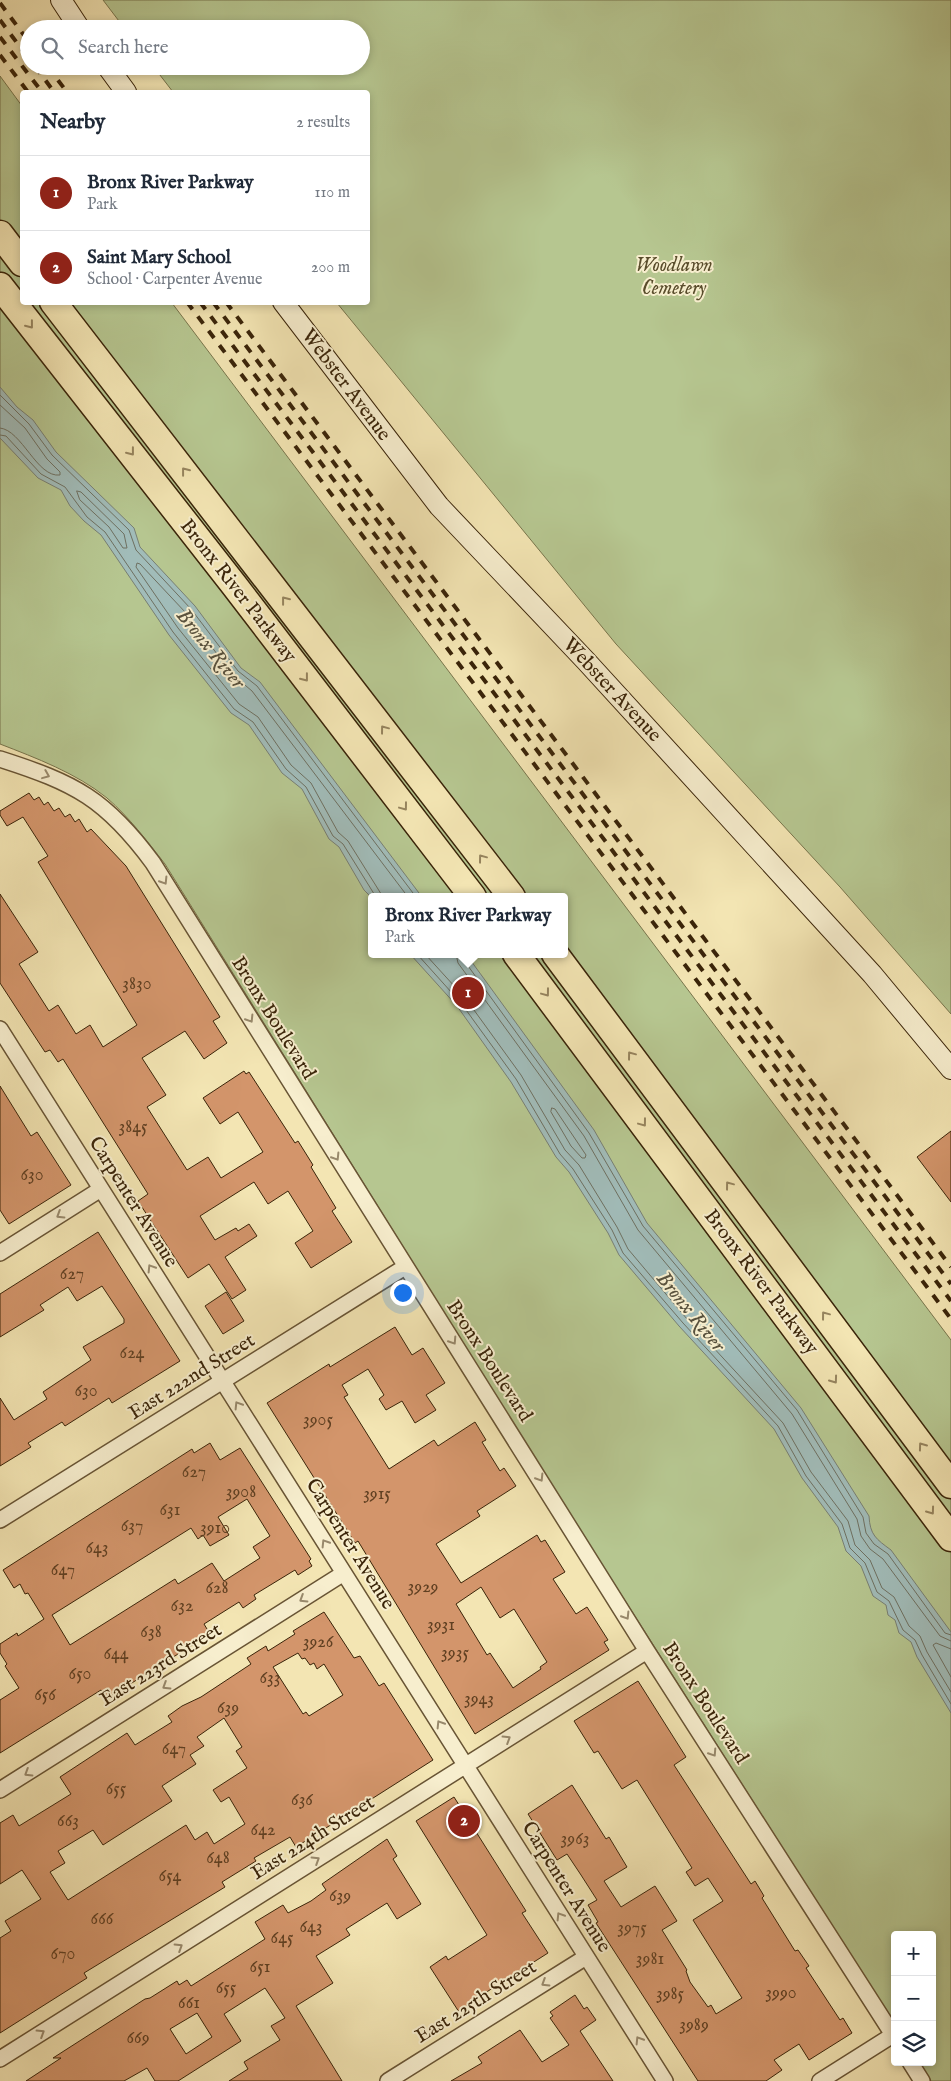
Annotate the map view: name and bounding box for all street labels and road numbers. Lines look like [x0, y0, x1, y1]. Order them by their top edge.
street label: Webster Avenue [296, 324, 396, 446]
street label: Bronx River Parkway [175, 515, 301, 667]
street label: Webster Avenue [557, 633, 667, 747]
street label: Bronx Boulevard [225, 952, 321, 1084]
street label: Carpenter Avenue [83, 1132, 183, 1272]
street label: Bronx River Parkway [698, 1204, 824, 1360]
street label: Bronx Boulevard [440, 1295, 538, 1427]
street label: East 222nd Street [124, 1328, 260, 1426]
street label: Carpenter Avenue [300, 1474, 400, 1614]
street label: East 223rd Street [95, 1617, 227, 1712]
street label: Bronx Boulevard [656, 1637, 754, 1769]
street label: East 224th Street [247, 1790, 379, 1886]
street label: Carpenter Avenue [516, 1817, 616, 1957]
street label: East 225th Street [411, 1955, 541, 2049]

